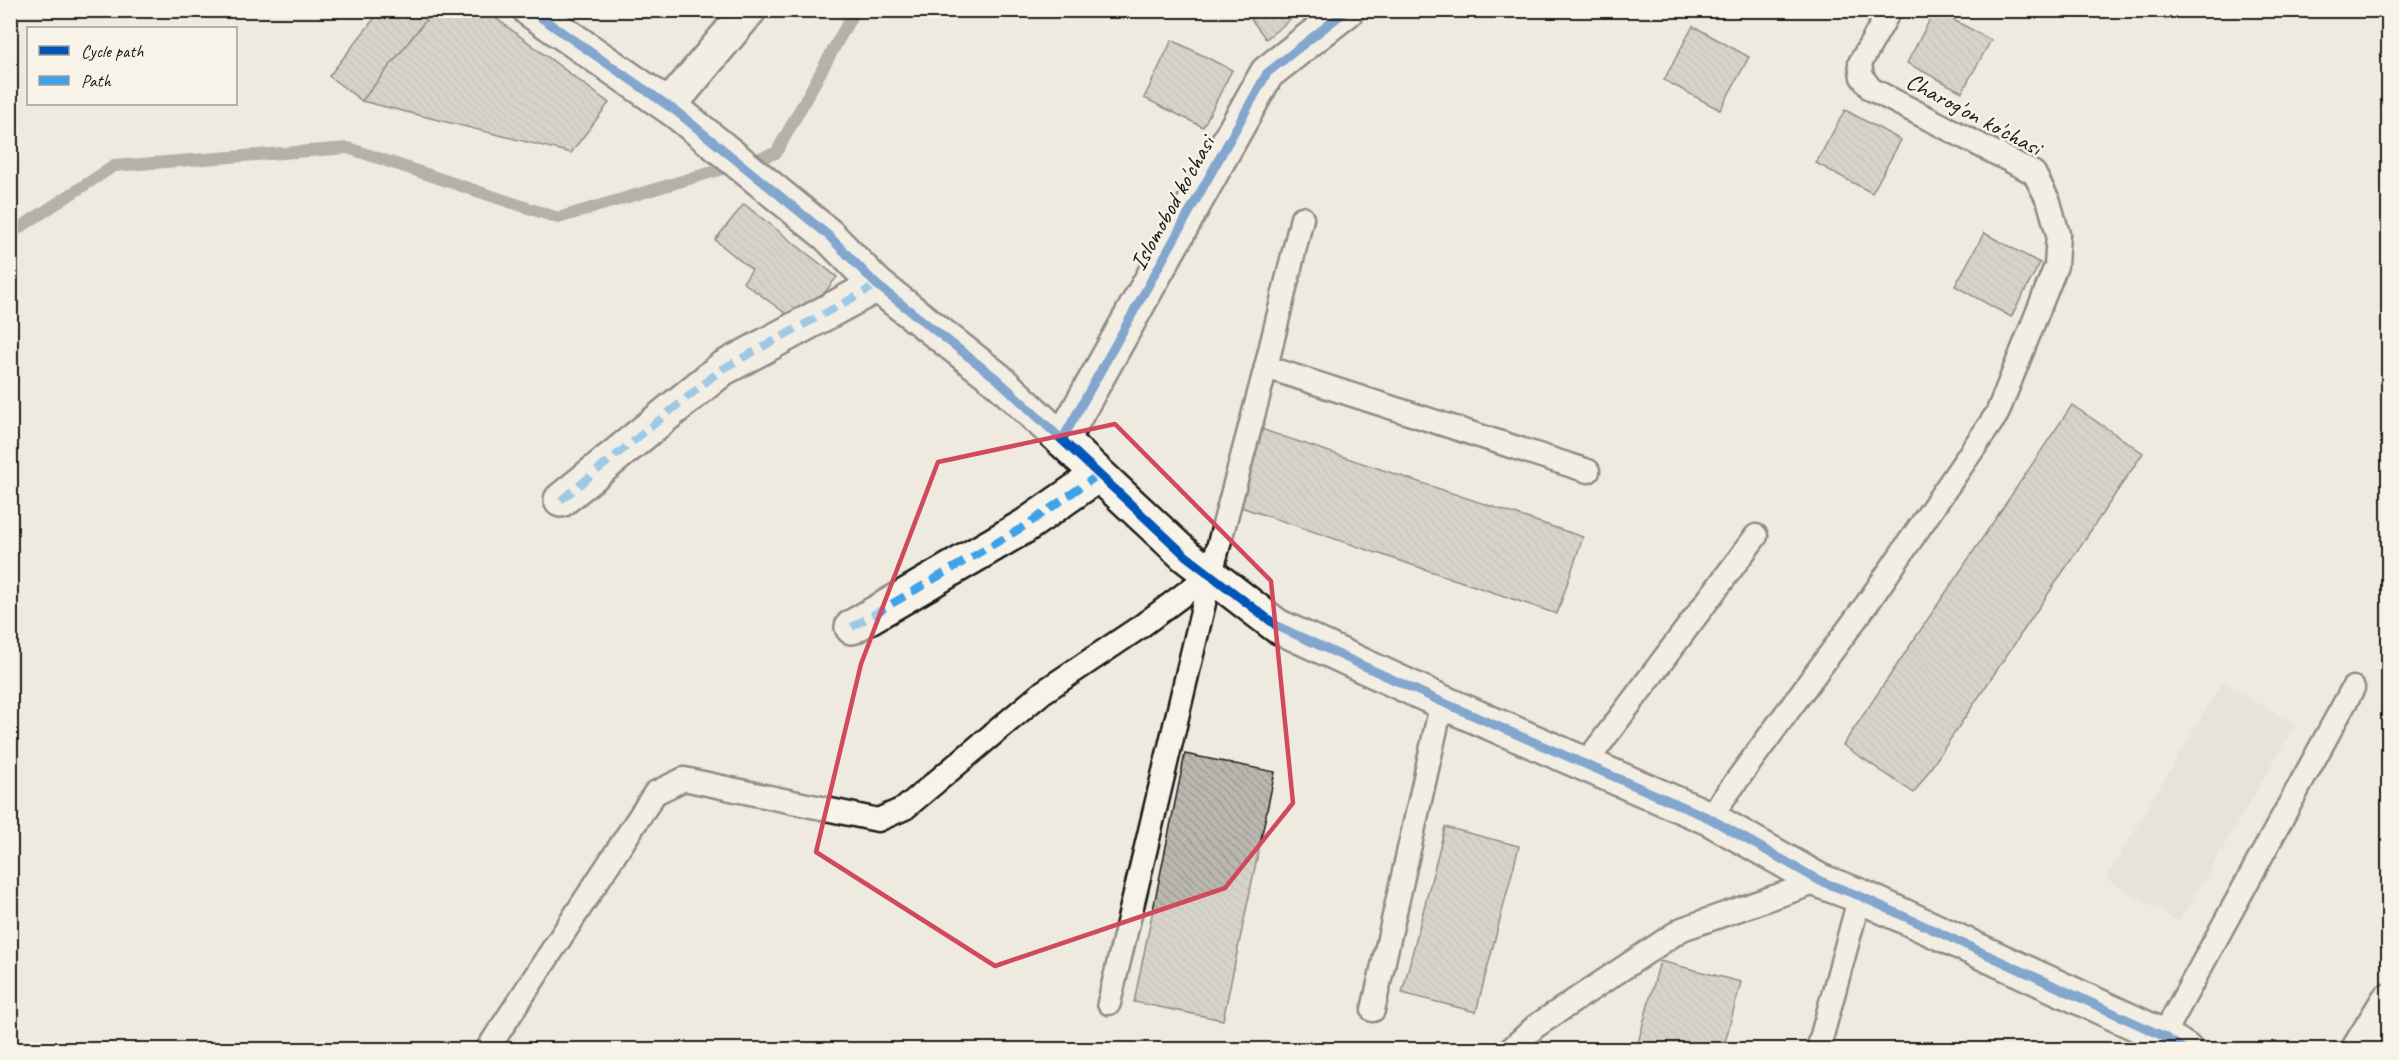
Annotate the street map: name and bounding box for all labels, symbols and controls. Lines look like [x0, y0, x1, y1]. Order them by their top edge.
legend [27, 27, 237, 105]
text: Cycle path [81, 40, 144, 62]
street label: Charog'on ko'chasi [1901, 66, 2049, 163]
text: Path [81, 70, 111, 92]
street label: Islomobod ko'chasi [1123, 128, 1222, 275]

